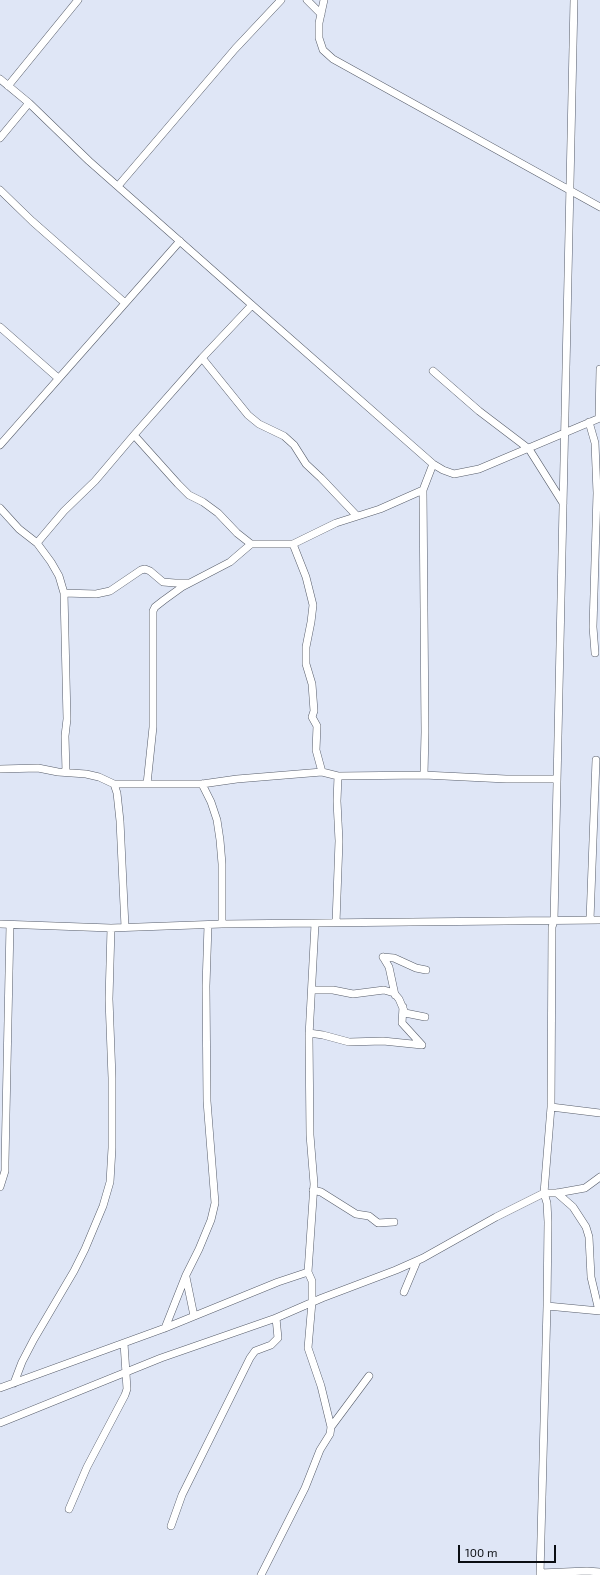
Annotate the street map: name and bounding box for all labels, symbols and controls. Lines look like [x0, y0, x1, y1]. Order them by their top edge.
scale bar [460, 1537, 558, 1563]
text: 100 m [465, 1545, 497, 1559]

